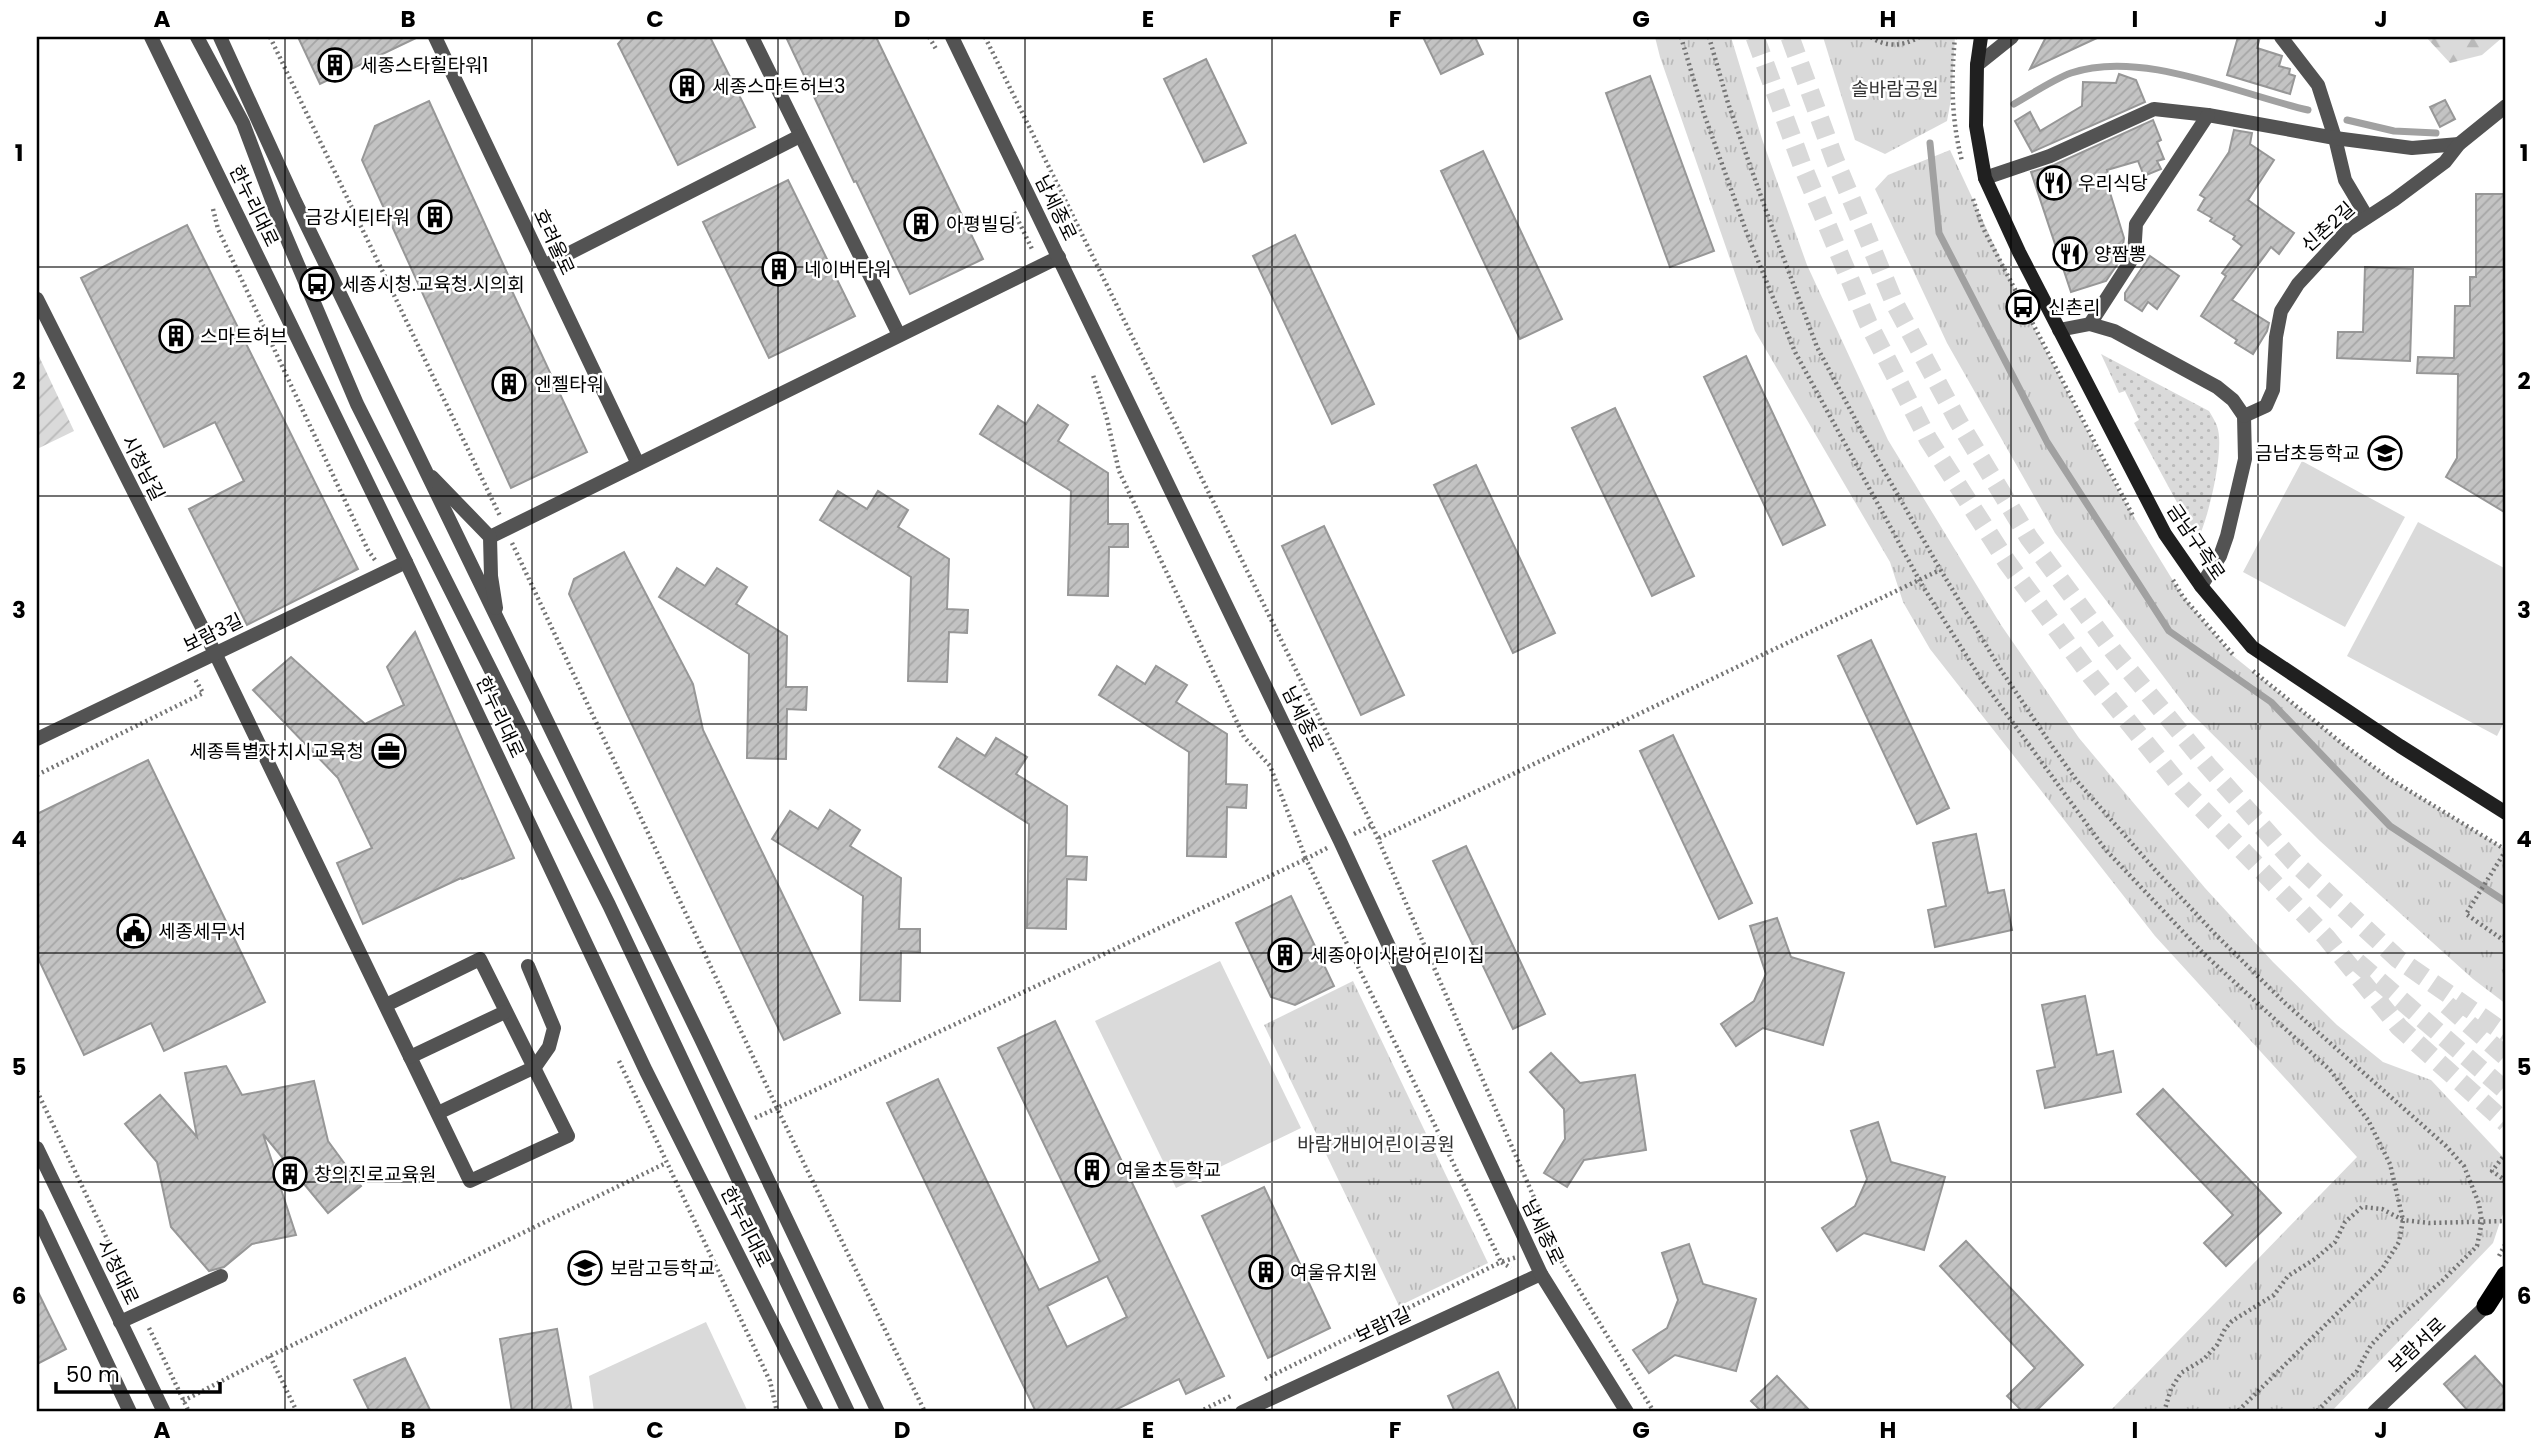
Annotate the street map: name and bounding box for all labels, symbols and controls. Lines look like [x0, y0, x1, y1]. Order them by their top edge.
text: A [154, 3, 171, 35]
text: B [400, 3, 416, 35]
text: C [646, 3, 664, 35]
text: D [894, 3, 910, 35]
text: E [1142, 3, 1154, 35]
text: F [1389, 3, 1401, 35]
text: G [1632, 3, 1650, 35]
text: H [1880, 3, 1896, 35]
text: I [2132, 3, 2138, 35]
text: J [2374, 3, 2388, 35]
building icon: 세종스타힐타워1 [316, 46, 354, 84]
place label: 세종스타힐타워1 [360, 52, 488, 79]
building icon: 세종스마트허브3 [668, 67, 706, 105]
place label: 세종스마트허브3 [712, 73, 846, 100]
park label: 솔바람공원 [1851, 76, 1939, 103]
text: 1 [15, 137, 23, 169]
text: 1 [2520, 137, 2528, 169]
street label: 한누리대로 [223, 161, 285, 251]
restaurant icon: 우리식당 [2035, 164, 2073, 202]
place label: 우리식당 [2078, 170, 2148, 197]
street label: 남세종로 [1029, 171, 1083, 245]
street label: 신촌2길 [2295, 196, 2361, 258]
building icon: 금강시티타워 [416, 198, 454, 236]
place label: 금강시티타워 [305, 204, 410, 231]
street label: 호려울로 [527, 205, 581, 279]
building icon: 아평빌딩 [902, 205, 940, 243]
place label: 아평빌딩 [946, 211, 1016, 238]
restaurant icon: 양짬뽕 [2051, 235, 2089, 273]
place label: 양짬뽕 [2094, 241, 2146, 268]
building icon: 네이버타워 [760, 250, 798, 288]
place label: 네이버타워 [804, 256, 891, 283]
bus stop icon: 세종시청.교육청.시의회 [298, 265, 336, 303]
place label: 세종시청.교육청.시의회 [342, 271, 525, 298]
bus stop icon: 신촌리 [2004, 288, 2042, 326]
place label: 신촌리 [2048, 294, 2100, 321]
building icon: 스마트허브 [157, 317, 195, 355]
place label: 스마트허브 [200, 323, 287, 350]
text: 2 [12, 365, 26, 397]
building icon: 엔젤타워 [490, 365, 528, 403]
text: 2 [2517, 365, 2531, 397]
place label: 엔젤타워 [534, 371, 604, 398]
street label: 시청남길 [115, 431, 171, 505]
school or university icon: 금남초등학교 [2366, 434, 2404, 472]
place label: 금남초등학교 [2255, 440, 2360, 467]
street label: 금남구즉로 [2160, 498, 2232, 586]
text: 3 [12, 594, 26, 626]
text: 3 [2517, 594, 2531, 626]
street label: 보람3길 [178, 607, 248, 659]
street label: 한누리대로 [469, 672, 531, 762]
street label: 남세종로 [1276, 682, 1330, 756]
office icon: 세종특별자치시교육청 [370, 732, 408, 770]
place label: 세종특별자치시교육청 [189, 738, 364, 765]
text: 4 [11, 823, 27, 855]
text: 4 [2516, 823, 2532, 855]
public building icon: 세종세무서 [115, 912, 153, 950]
place label: 세종세무서 [158, 918, 245, 945]
building icon: 세종아이사랑어린이집 [1266, 936, 1304, 974]
place label: 세종아이사랑어린이집 [1310, 942, 1485, 969]
text: 5 [12, 1051, 26, 1083]
text: 5 [2517, 1051, 2531, 1083]
park label: 바람개비어린이공원 [1297, 1131, 1455, 1158]
building icon: 여울초등학교 [1073, 1151, 1111, 1189]
building icon: 창의진로교육원 [271, 1155, 309, 1193]
place label: 여울초등학교 [1116, 1157, 1221, 1184]
place label: 창의진로교육원 [314, 1161, 436, 1188]
street label: 한누리대로 [714, 1182, 778, 1272]
street label: 남세종로 [1516, 1195, 1570, 1269]
street label: 시청대로 [91, 1235, 145, 1309]
school or university icon: 보람고등학교 [566, 1249, 604, 1287]
building icon: 여울유치원 [1247, 1253, 1285, 1291]
place label: 보람고등학교 [610, 1255, 715, 1282]
place label: 여울유치원 [1290, 1259, 1377, 1286]
text: 6 [12, 1280, 26, 1312]
text: 6 [2517, 1280, 2531, 1312]
street label: 보람1길 [1351, 1300, 1415, 1350]
street label: 보람서로 [2382, 1311, 2452, 1379]
scale bar [56, 1351, 220, 1395]
text: 50 m [66, 1360, 120, 1389]
text: A [154, 1414, 171, 1446]
text: B [400, 1414, 416, 1446]
text: C [646, 1414, 664, 1446]
text: D [894, 1414, 910, 1446]
text: E [1142, 1414, 1154, 1446]
text: F [1389, 1414, 1401, 1446]
text: G [1632, 1414, 1650, 1446]
text: H [1880, 1414, 1896, 1446]
text: I [2132, 1414, 2138, 1446]
text: J [2374, 1414, 2388, 1446]

